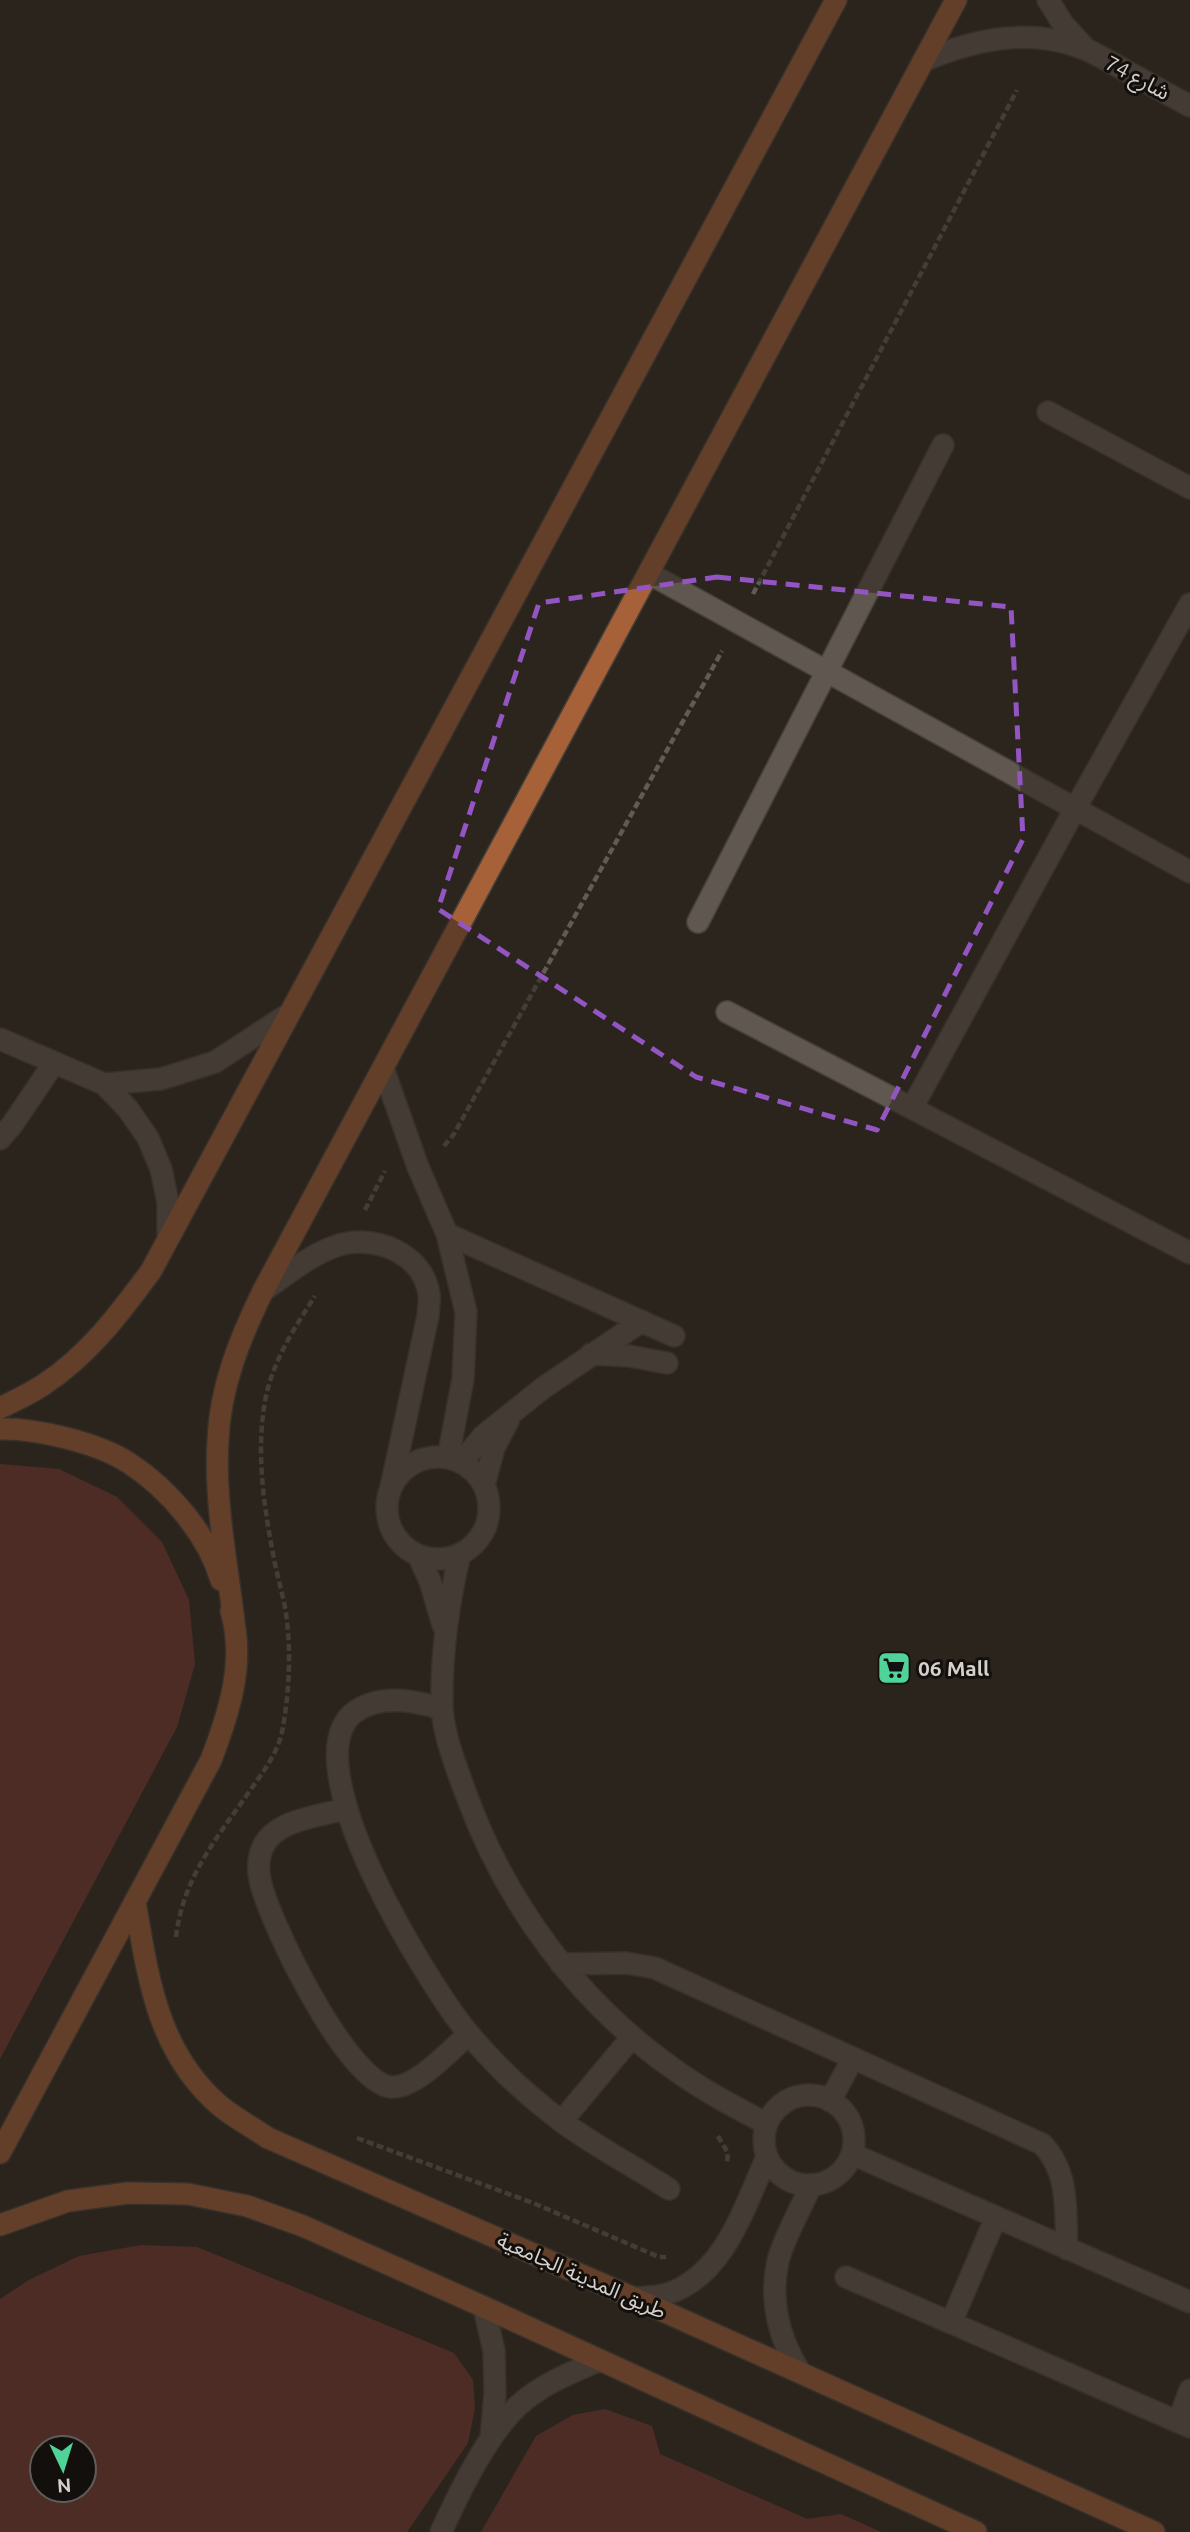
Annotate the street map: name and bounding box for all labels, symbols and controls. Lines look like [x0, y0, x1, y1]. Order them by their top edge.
street label: شارع 74 [1100, 50, 1174, 107]
supermarket icon: 06 Mall [875, 1649, 913, 1687]
place label: 06 Mall [918, 1656, 989, 1680]
street label: طريق المدينة الجامعية [493, 2227, 670, 2325]
north arrow [28, 2434, 98, 2504]
text: N [56, 2474, 72, 2497]

